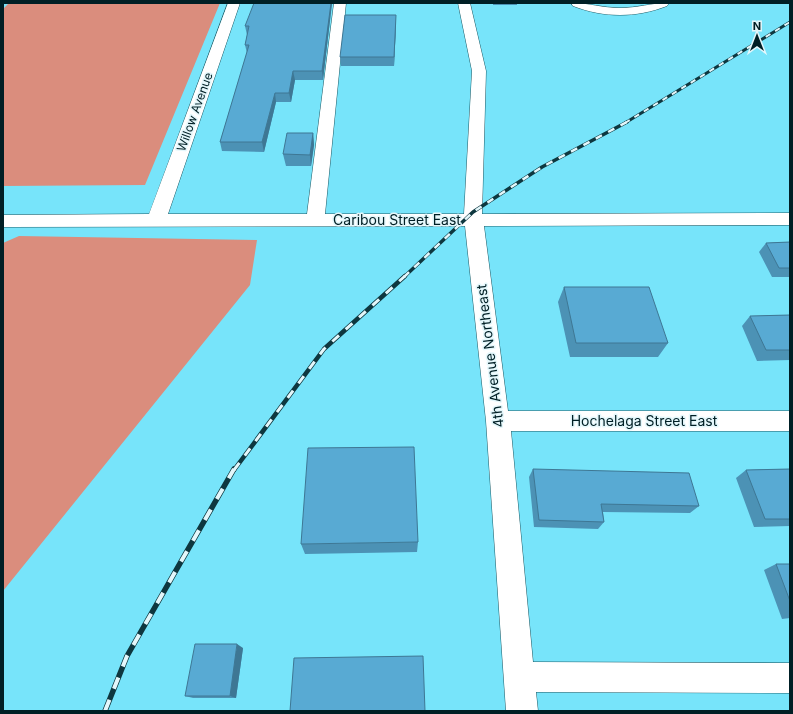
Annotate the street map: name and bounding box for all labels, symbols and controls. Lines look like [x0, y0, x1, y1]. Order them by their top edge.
north arrow [737, 16, 777, 56]
text: N [753, 19, 761, 33]
street label: Willow Avenue [173, 70, 216, 153]
street label: Caribou Street East [333, 211, 461, 228]
street label: 4th Avenue Northeast [472, 283, 507, 429]
street label: Hochelaga Street East [571, 412, 718, 429]

